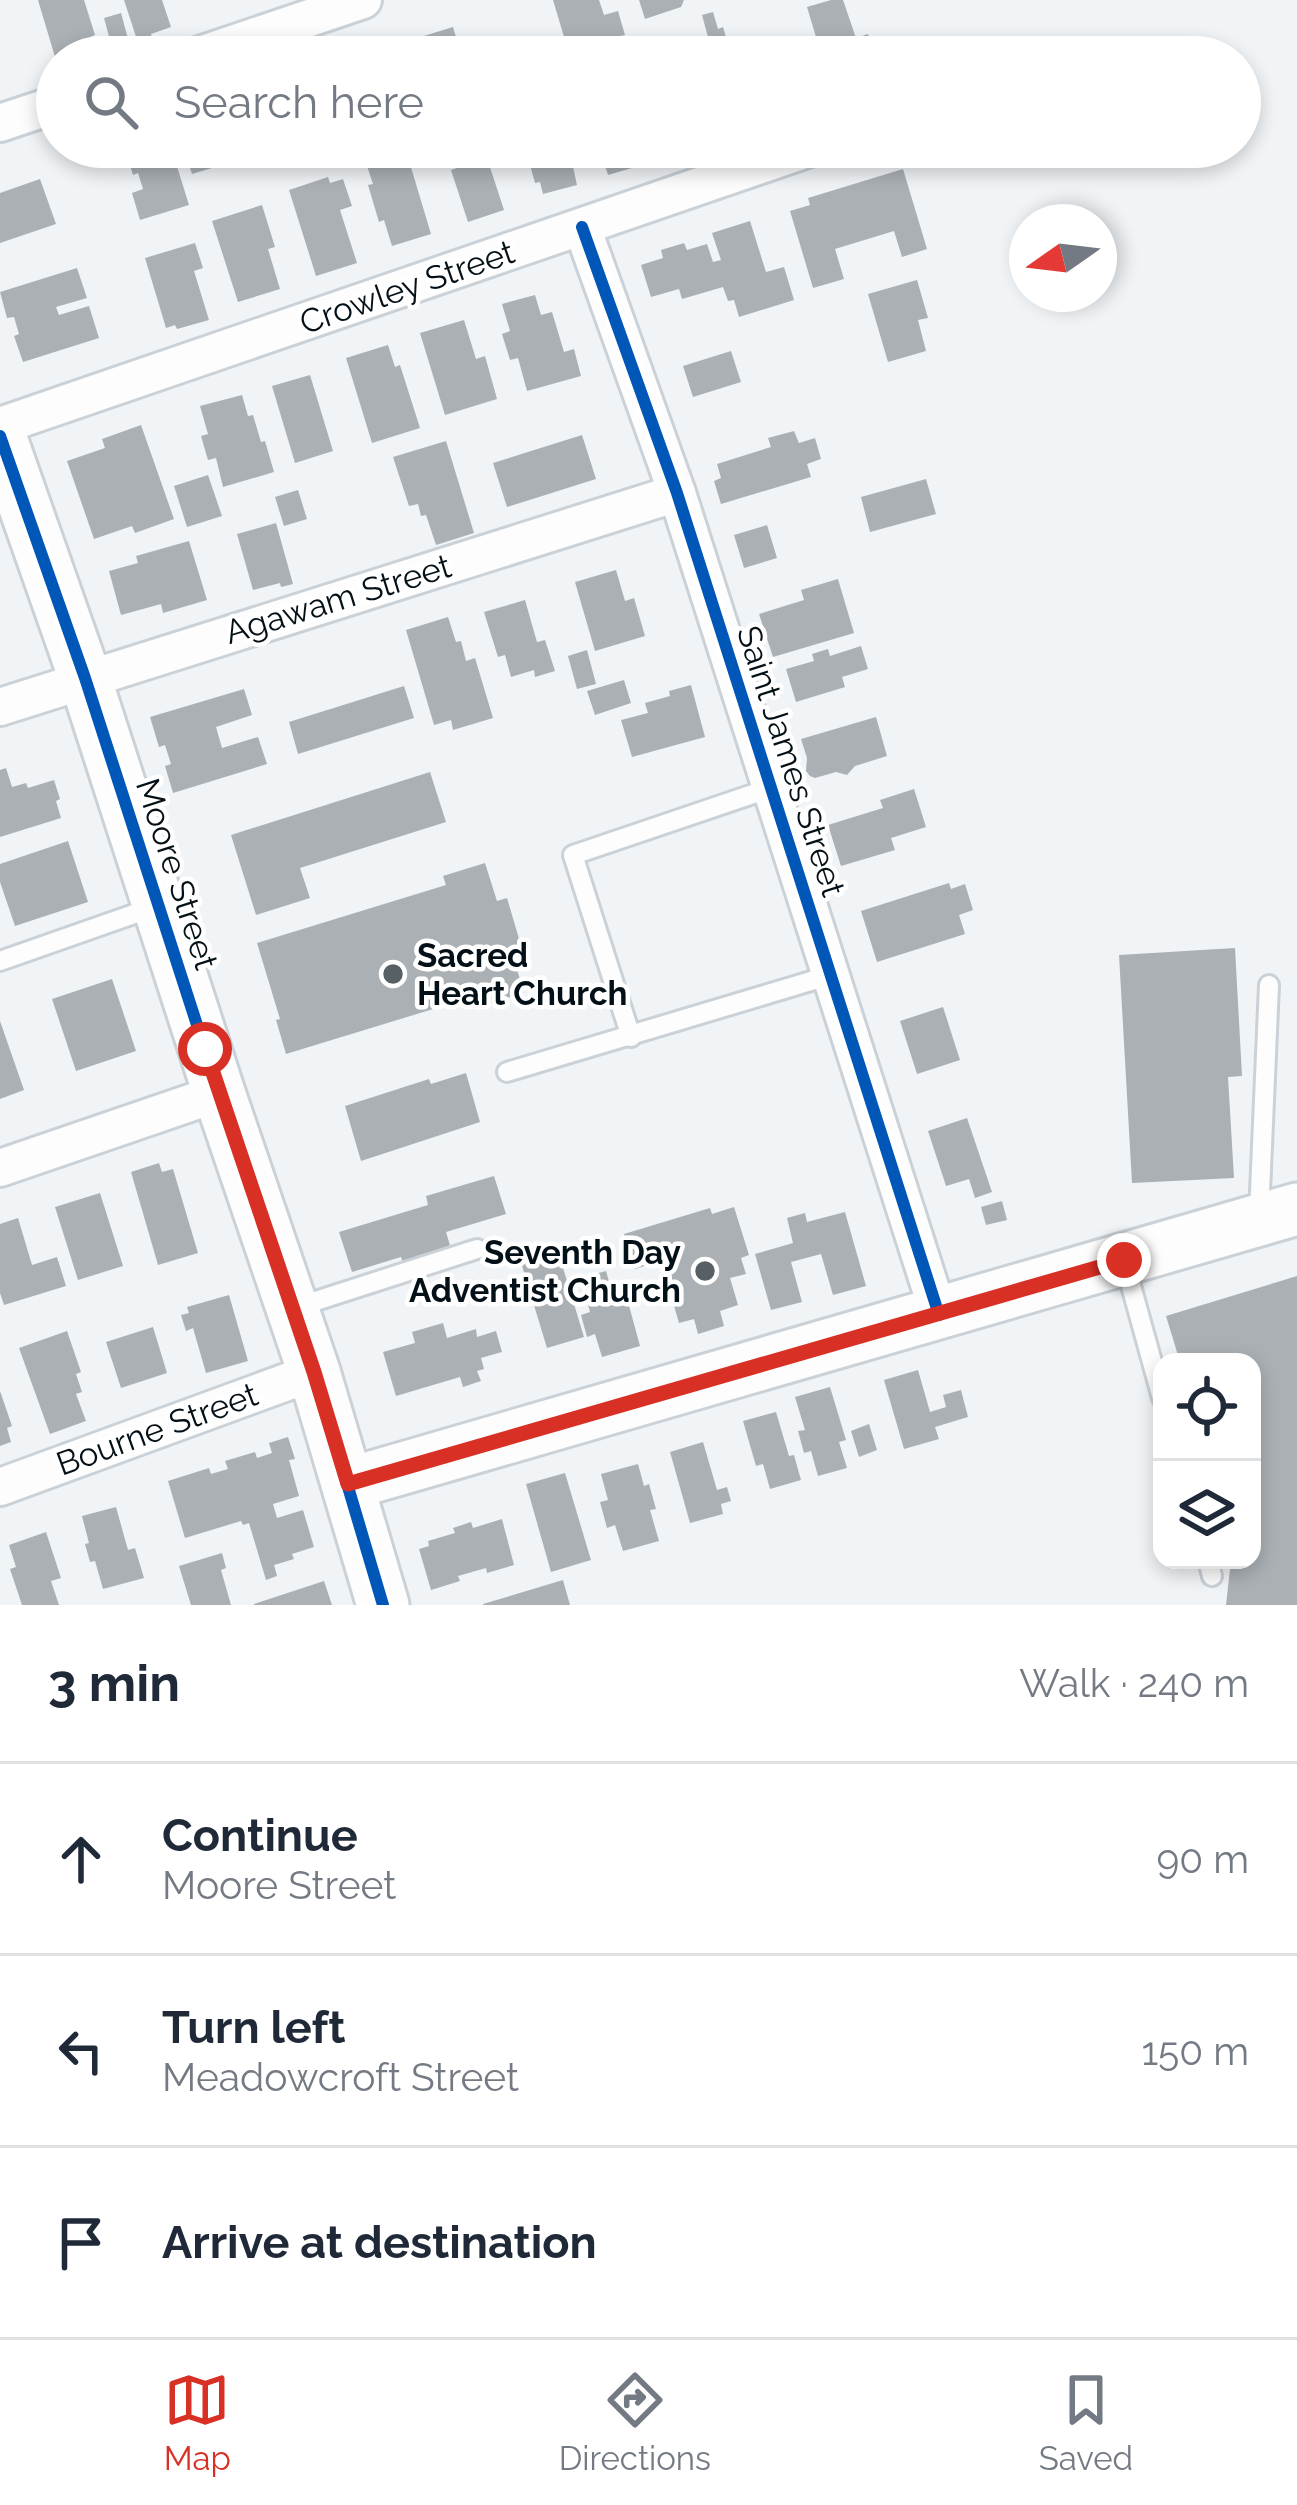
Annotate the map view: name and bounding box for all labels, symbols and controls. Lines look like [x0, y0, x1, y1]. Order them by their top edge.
search box [36, 36, 1261, 168]
icon: search [78, 69, 144, 135]
text: Search here [174, 76, 424, 129]
north arrow [1009, 204, 1117, 312]
street label: Crowley Street [295, 232, 519, 342]
street label: Agawam Street [220, 546, 456, 652]
street label: Saint James Street [729, 621, 853, 901]
street label: Moore Street [128, 774, 226, 974]
place label: Sacred Heart Church [417, 936, 627, 1013]
marker: Sacred Heart Church [380, 961, 406, 987]
route start [178, 1022, 232, 1076]
place label: Seventh Day Adventist Church [409, 1233, 681, 1310]
route end [1097, 1233, 1151, 1287]
marker: Seventh Day Adventist Church [692, 1258, 718, 1284]
map controls [1153, 1353, 1261, 1569]
button: locate [1153, 1353, 1261, 1461]
street label: Bourne Street [51, 1375, 263, 1483]
button: layers [1153, 1461, 1261, 1569]
text: 3 min [48, 1653, 180, 1713]
text: Walk · 240 m [1019, 1660, 1249, 1706]
text: Continue [162, 1809, 358, 1862]
icon: ahead [48, 1826, 114, 1892]
text: 90 m [1156, 1836, 1249, 1882]
text: Moore Street [162, 1862, 396, 1908]
text: Turn left [162, 2001, 345, 2054]
icon: left [48, 2018, 114, 2084]
text: 150 m [1141, 2028, 1249, 2074]
text: Meadowcroft Street [162, 2054, 519, 2100]
icon: arrive [48, 2210, 114, 2276]
text: Arrive at destination [162, 2216, 597, 2269]
tab: Map [164, 2367, 231, 2478]
tab: Directions [559, 2367, 711, 2478]
tab: Saved [1039, 2367, 1133, 2478]

